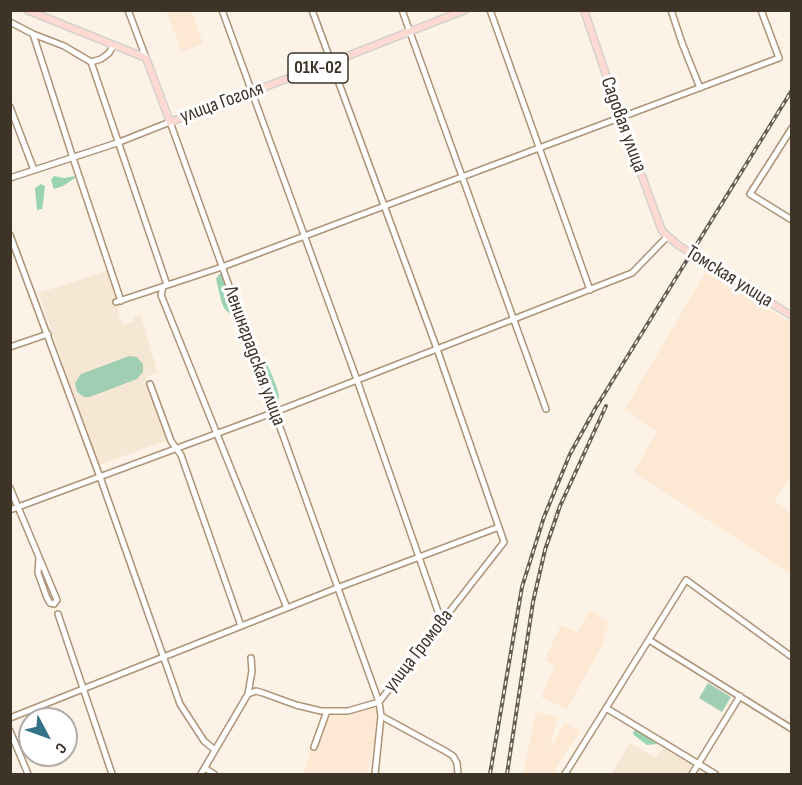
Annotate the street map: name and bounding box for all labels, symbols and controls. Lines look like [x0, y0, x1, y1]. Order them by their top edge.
road number: 01К-02 [288, 53, 348, 83]
street label: Садовая улица [595, 74, 651, 176]
street label: улица Гоголя [177, 77, 267, 129]
street label: Томская улица [681, 241, 777, 313]
street label: Ленинградская улица [218, 283, 290, 429]
street label: улица Громова [379, 605, 459, 697]
north arrow [18, 707, 78, 767]
text: С [51, 738, 70, 757]

